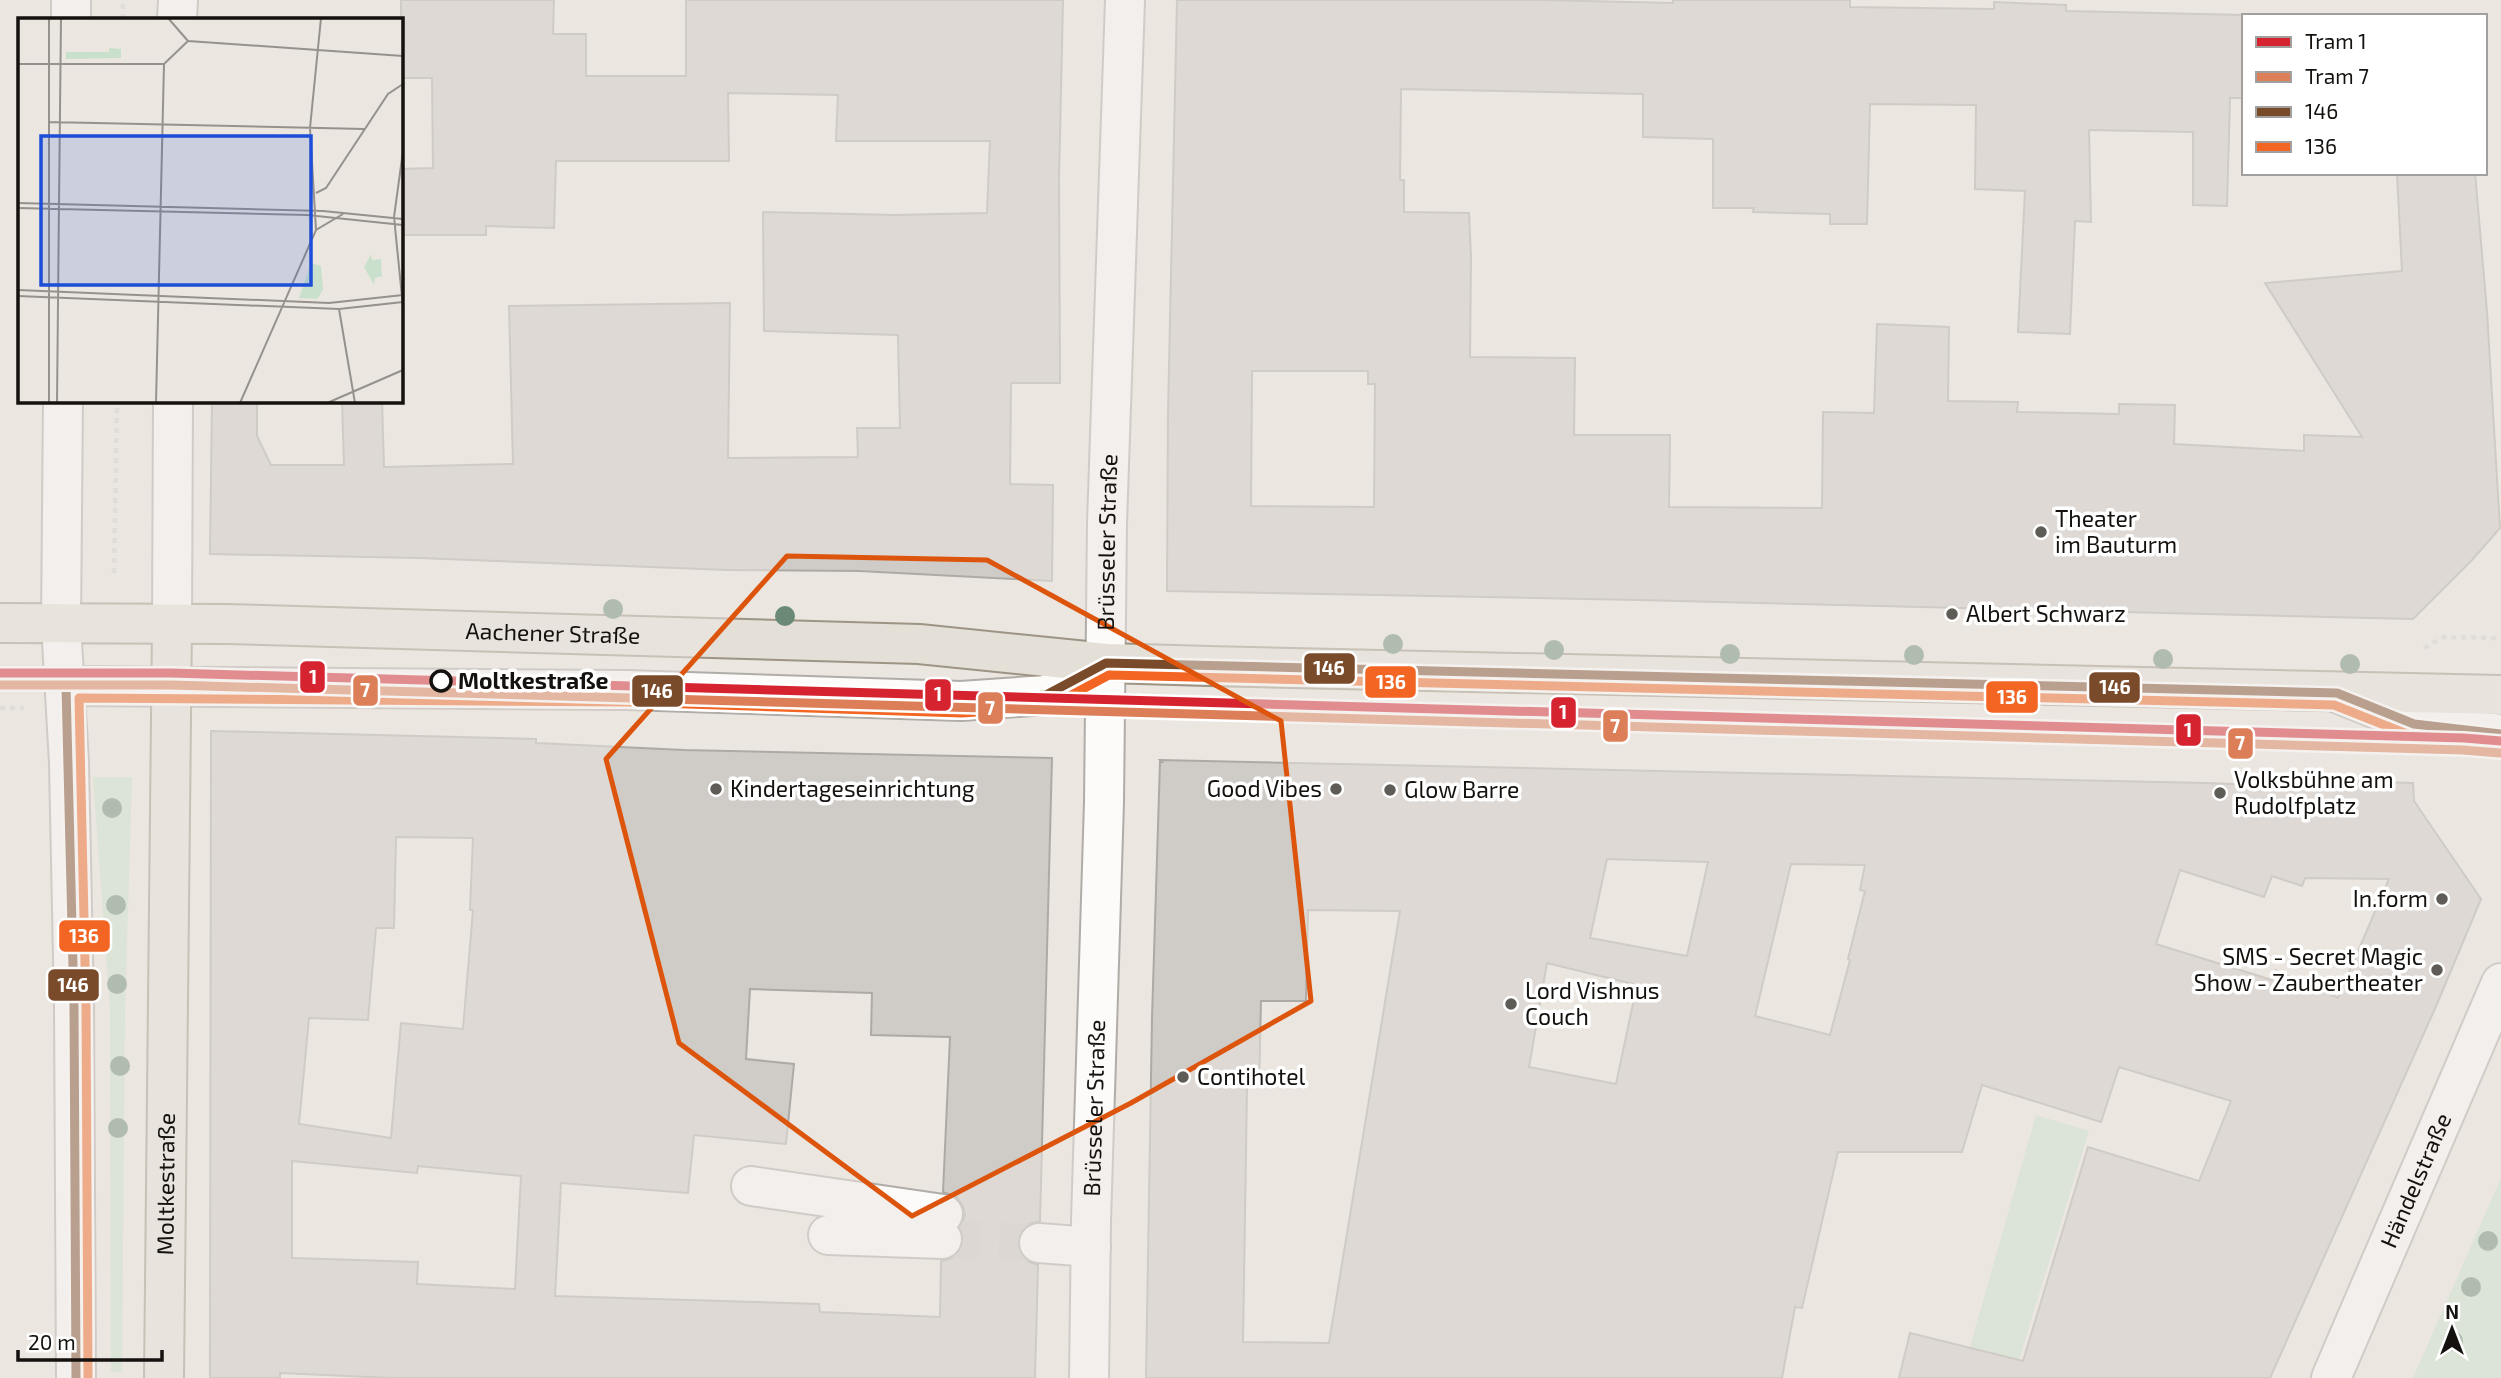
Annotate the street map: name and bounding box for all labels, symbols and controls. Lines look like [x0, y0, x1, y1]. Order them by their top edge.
legend [2242, 14, 2487, 175]
inset map [18, 18, 402, 402]
text: Tram 1 [2305, 28, 2367, 53]
text: Tram 7 [2305, 63, 2369, 88]
text: 146 [2305, 98, 2338, 123]
text: 136 [2305, 133, 2337, 158]
street label: Brüsseler Straße [1091, 453, 1122, 631]
place label: Theater im Bauturm [2055, 504, 2177, 558]
marker: Theater im Bauturm [2033, 524, 2049, 540]
place label: Albert Schwarz [1966, 599, 2126, 627]
marker: Albert Schwarz [1944, 606, 1960, 622]
street label: Aachener Straße [465, 616, 641, 649]
line badge: 146 [1303, 652, 1356, 685]
text: 146 [1313, 656, 1345, 679]
line badge: 1 [299, 660, 326, 694]
text: 1 [309, 665, 317, 688]
line badge: 136 [1364, 665, 1417, 699]
place label: Moltkestraße [458, 666, 608, 694]
marker: Moltkestraße [430, 670, 452, 692]
text: 136 [1376, 670, 1406, 693]
line badge: 146 [2088, 671, 2141, 704]
line badge: 7 [352, 674, 379, 707]
line badge: 146 [631, 674, 684, 708]
text: 146 [2099, 675, 2131, 698]
text: 7 [360, 678, 370, 701]
line badge: 1 [924, 678, 952, 712]
text: 146 [641, 679, 673, 702]
line badge: 136 [1985, 680, 2039, 714]
text: 1 [934, 682, 942, 705]
text: 136 [1997, 685, 2027, 708]
line badge: 7 [977, 691, 1004, 725]
text: 7 [985, 696, 995, 719]
line badge: 1 [1550, 696, 1577, 729]
text: 1 [1559, 700, 1567, 723]
line badge: 7 [1602, 709, 1629, 743]
line badge: 1 [2175, 713, 2202, 747]
text: 7 [1610, 714, 1620, 737]
text: 1 [2184, 718, 2192, 741]
line badge: 7 [2227, 727, 2254, 760]
text: 7 [2235, 731, 2245, 754]
place label: Volksbühne am Rudolfplatz [2234, 765, 2394, 819]
place label: Kindertageseinrichtung [730, 774, 975, 802]
place label: Good Vibes [1207, 774, 1322, 802]
place label: Glow Barre [1404, 775, 1519, 803]
marker: Kindertageseinrichtung [708, 781, 724, 797]
marker: Good Vibes [1328, 781, 1344, 797]
marker: Glow Barre [1382, 782, 1398, 798]
marker: Volksbühne am Rudolfplatz [2212, 785, 2228, 801]
place label: In.form [2353, 884, 2428, 912]
marker: In.form [2434, 891, 2450, 907]
line badge: 136 [58, 919, 111, 953]
text: 136 [69, 924, 99, 947]
place label: SMS - Secret Magic Show - Zaubertheater [2194, 942, 2423, 996]
marker: SMS - Secret Magic Show - Zaubertheater [2429, 962, 2445, 978]
line badge: 146 [47, 968, 100, 1002]
text: 146 [57, 973, 89, 996]
place label: Lord Vishnus Couch [1525, 976, 1660, 1030]
marker: Lord Vishnus Couch [1503, 996, 1519, 1012]
street label: Brüsseler Straße [1077, 1019, 1110, 1197]
place label: Contihotel [1197, 1062, 1306, 1090]
marker: Contihotel [1175, 1069, 1191, 1085]
street label: Händelstraße [2374, 1108, 2456, 1252]
street label: Moltkestraße [150, 1113, 180, 1255]
north arrow [2417, 1294, 2487, 1364]
text: N [2445, 1300, 2459, 1323]
scale bar [18, 1318, 161, 1362]
text: 20 m [28, 1329, 76, 1354]

